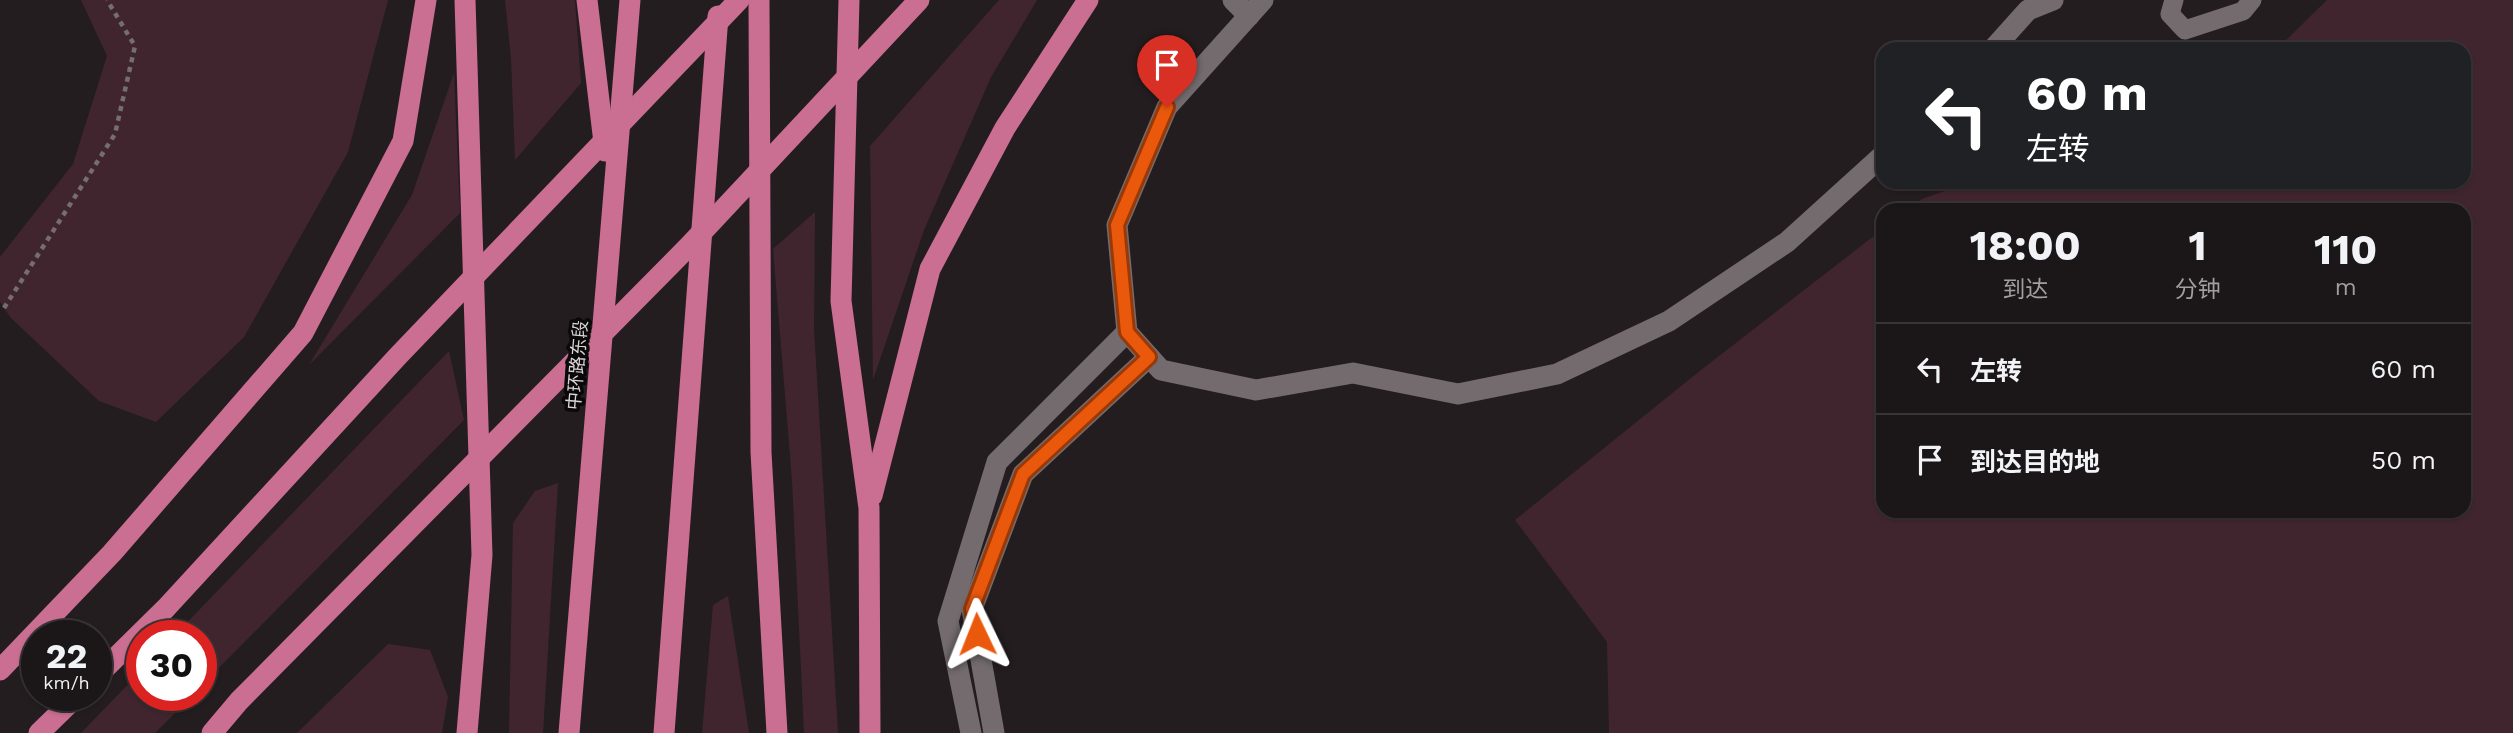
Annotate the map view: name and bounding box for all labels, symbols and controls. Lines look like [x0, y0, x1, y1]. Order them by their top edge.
pin [1137, 35, 1197, 107]
icon: arrive [1148, 46, 1186, 84]
text: 60 m [2026, 64, 2148, 122]
icon: left [1911, 70, 2002, 161]
text: 左转 [2026, 130, 2090, 168]
text: 18:00 [1970, 221, 2081, 270]
text: 1 [2188, 221, 2207, 270]
text: 110 [2314, 225, 2377, 274]
text: m [2335, 274, 2357, 301]
text: 到达 [2002, 276, 2048, 303]
text: 分钟 [2174, 276, 2220, 303]
street label: 中环路东段 [563, 319, 591, 411]
icon: left [1911, 350, 1949, 388]
text: 60 m [2370, 354, 2436, 384]
text: 左转 [1970, 356, 2022, 386]
icon: arrive [1911, 441, 1949, 479]
text: 50 m [2371, 445, 2436, 475]
text: 到达目的地 [1970, 447, 2100, 477]
position arrow [940, 597, 1014, 671]
speed limit sign: 30 [126, 620, 217, 711]
text: 22 [46, 635, 87, 677]
text: km/h [43, 672, 90, 693]

